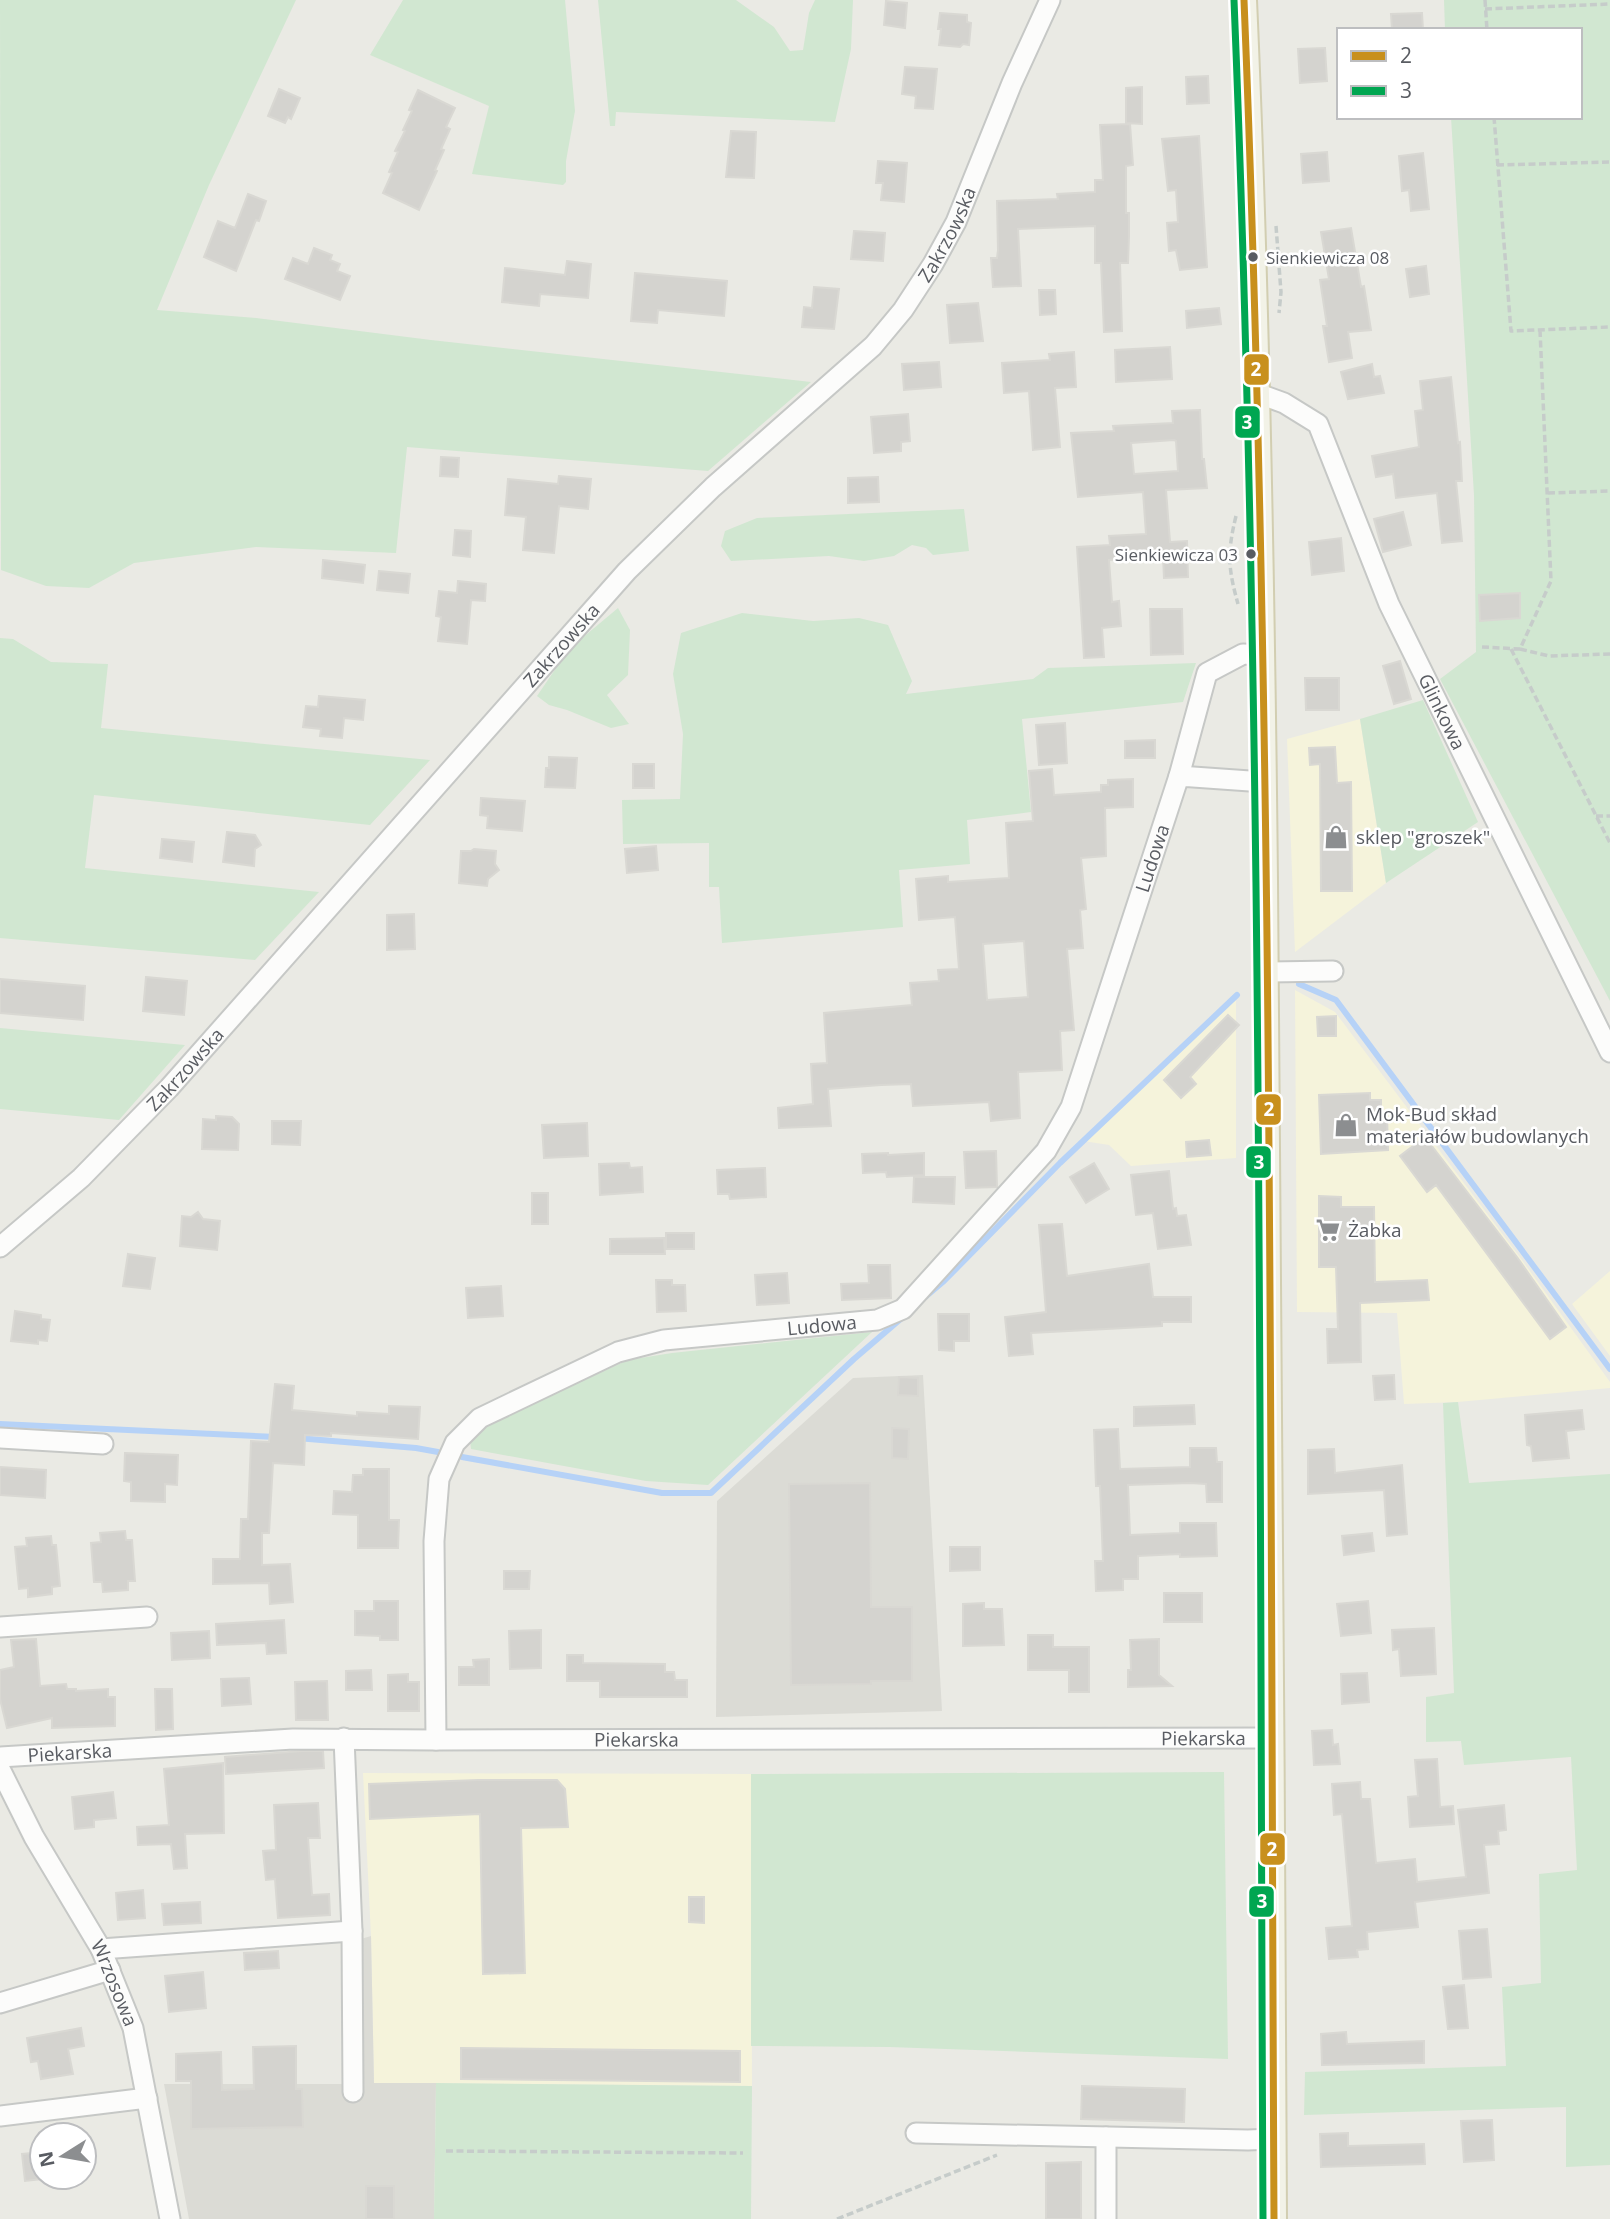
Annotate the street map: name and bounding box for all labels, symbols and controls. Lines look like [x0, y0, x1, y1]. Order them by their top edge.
legend [1337, 28, 1582, 119]
text: 2 [1400, 41, 1412, 69]
text: 3 [1400, 76, 1412, 104]
street label: Zakrzowska [912, 183, 982, 287]
place label: Sienkiewicza 08 [1266, 246, 1389, 269]
marker: Sienkiewicza 08 [1246, 250, 1260, 264]
line badge: 2 [1243, 353, 1270, 386]
text: 2 [1251, 356, 1262, 382]
line badge: 3 [1234, 405, 1261, 439]
text: 3 [1242, 409, 1253, 435]
place label: Sienkiewicza 03 [1115, 543, 1238, 566]
marker: Sienkiewicza 03 [1244, 547, 1258, 561]
street label: Zakrzowska [517, 598, 606, 693]
street label: Glinkowa [1412, 669, 1472, 754]
street label: Ludowa [1129, 821, 1175, 896]
shop icon: sklep "groszek" [1322, 823, 1350, 851]
place label: sklep "groszek" [1356, 824, 1490, 850]
street label: Zakrzowska [141, 1022, 230, 1117]
line badge: 2 [1255, 1093, 1282, 1126]
text: 2 [1264, 1096, 1275, 1122]
place label: Mok-Bud skład materiałów budowlanych [1366, 1101, 1589, 1149]
shop icon: Mok-Bud skład materiałów budowlanych [1332, 1111, 1360, 1139]
line badge: 3 [1245, 1145, 1272, 1179]
text: 3 [1254, 1149, 1265, 1175]
supermarket icon: Żabka [1314, 1216, 1342, 1244]
place label: Żabka [1348, 1217, 1402, 1243]
street label: Ludowa [786, 1309, 858, 1341]
street label: Piekarska [1161, 1725, 1246, 1751]
street label: Piekarska [594, 1726, 679, 1753]
street label: Piekarska [27, 1737, 113, 1768]
line badge: 2 [1259, 1832, 1286, 1866]
text: 2 [1267, 1836, 1278, 1862]
line badge: 3 [1248, 1885, 1275, 1918]
text: 3 [1257, 1888, 1268, 1914]
street label: Wrzosowa [85, 1934, 144, 2030]
north arrow [28, 2121, 98, 2191]
text: N [32, 2149, 61, 2169]

